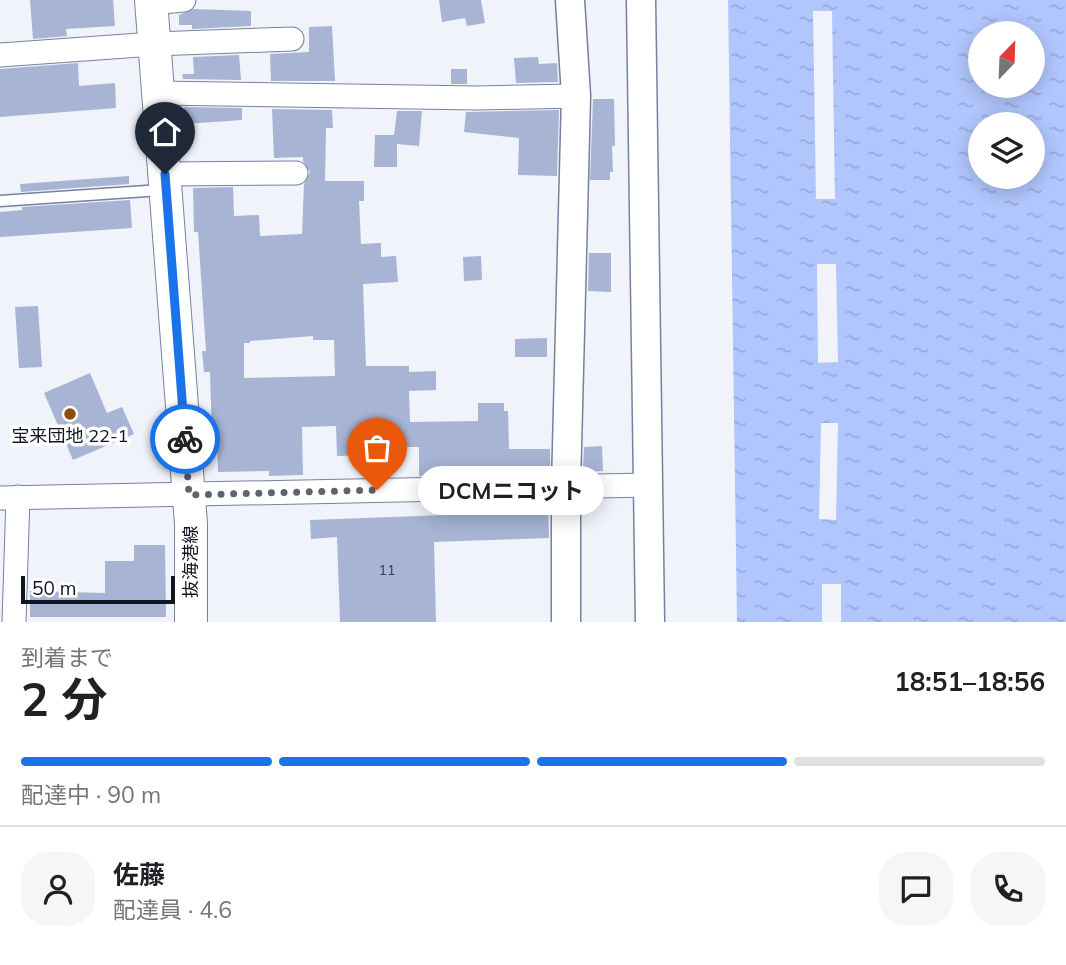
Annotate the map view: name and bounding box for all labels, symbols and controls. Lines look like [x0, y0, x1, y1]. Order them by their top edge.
north arrow [968, 21, 1045, 98]
map controls [968, 21, 1045, 189]
pin [135, 102, 195, 174]
button: layers [968, 112, 1045, 189]
icon: home [146, 113, 184, 151]
courier [150, 404, 220, 474]
marker: 宝来団地 22-1 [62, 406, 78, 422]
pin [347, 418, 407, 490]
icon: bike [166, 420, 204, 458]
place label: 宝来団地 22-1 [12, 424, 128, 447]
icon: bag [358, 429, 396, 467]
callout: DCMニコット [419, 466, 604, 514]
text: DCMニコット [438, 476, 584, 505]
street label: 抜海港線 [179, 526, 202, 598]
house number: 11 [379, 561, 395, 579]
scale bar [21, 573, 175, 605]
text: 50 m [32, 576, 76, 600]
text: 到着まで [21, 643, 113, 672]
text: 18:51–18:56 [894, 665, 1045, 698]
text: 2 分 [21, 670, 107, 728]
text: 配達中 · 90 m [21, 780, 161, 809]
button: person [21, 852, 95, 926]
button: chat [879, 852, 953, 926]
button: phone [971, 852, 1045, 926]
text: 佐藤 [113, 858, 165, 891]
text: 配達員 · 4.6 [113, 895, 232, 924]

